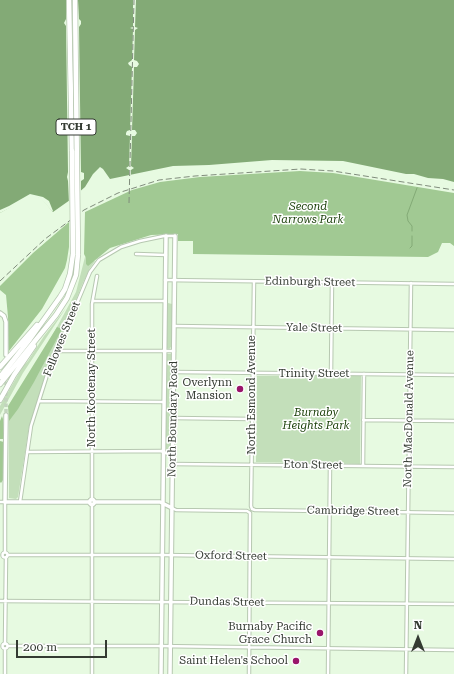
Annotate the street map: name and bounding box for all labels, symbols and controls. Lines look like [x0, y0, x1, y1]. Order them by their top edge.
road number: TCH 1 [56, 119, 96, 135]
park label: Second Narrows Park [273, 200, 343, 226]
street label: Edinburgh Street [265, 275, 355, 289]
street label: Fellowes Street [41, 300, 83, 378]
street label: Yale Street [286, 321, 342, 335]
street label: North Kootenay Street [85, 328, 99, 448]
street label: North Esmond Avenue [245, 335, 259, 455]
street label: North MacDonald Avenue [401, 350, 417, 488]
street label: North Boundary Road [165, 361, 181, 477]
street label: Trinity Street [279, 367, 349, 381]
place label: Overlynn Mansion [182, 376, 232, 402]
marker: Overlynn Mansion [235, 384, 245, 394]
park label: Burnaby Heights Park [282, 406, 350, 432]
street label: Eton Street [283, 458, 343, 472]
street label: Cambridge Street [307, 504, 399, 518]
street label: Oxford Street [195, 549, 267, 563]
street label: Dundas Street [189, 595, 265, 609]
north arrow [398, 618, 438, 658]
text: N [414, 619, 422, 632]
place label: Burnaby Pacific Grace Church [228, 620, 312, 646]
marker: Burnaby Pacific Grace Church [315, 628, 325, 638]
scale bar [18, 632, 109, 658]
text: 200 m [23, 640, 57, 654]
place label: Saint Helen's School [179, 654, 288, 668]
marker: Saint Helen's School [291, 656, 301, 666]

